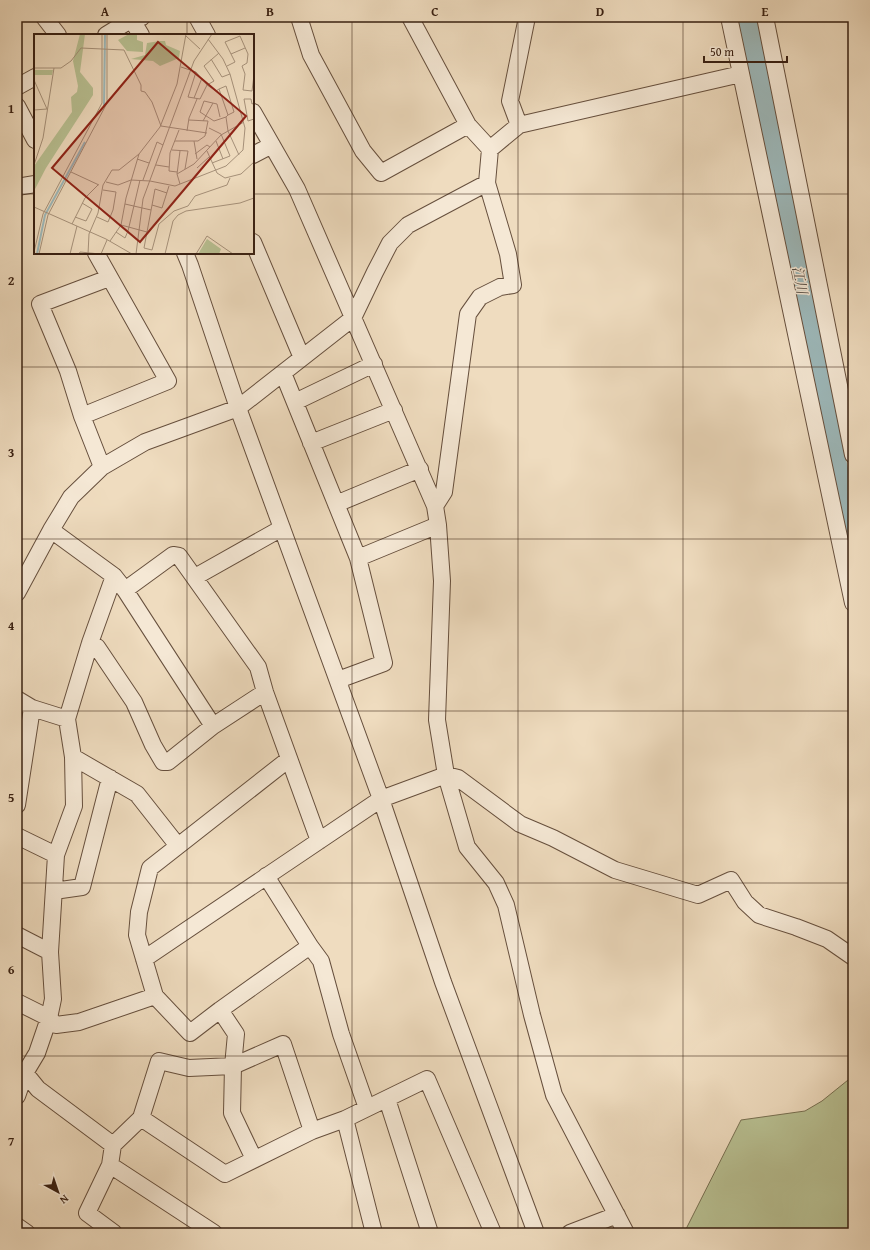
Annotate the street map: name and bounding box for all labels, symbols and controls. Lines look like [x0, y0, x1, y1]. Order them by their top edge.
text: A [101, 2, 110, 21]
text: B [266, 2, 274, 21]
text: C [431, 2, 439, 21]
text: D [596, 2, 604, 21]
text: E [762, 2, 769, 21]
inset map [34, 34, 254, 254]
scale bar [704, 38, 787, 64]
text: 50 m [710, 43, 734, 60]
text: 1 [8, 99, 14, 118]
water label: 江川 [788, 264, 813, 298]
text: 2 [8, 271, 15, 290]
text: 3 [8, 443, 14, 462]
text: 4 [8, 616, 15, 635]
text: 5 [8, 788, 15, 807]
text: 6 [8, 960, 15, 979]
text: 7 [8, 1132, 15, 1151]
north arrow [38, 1172, 78, 1212]
text: N [56, 1191, 72, 1209]

